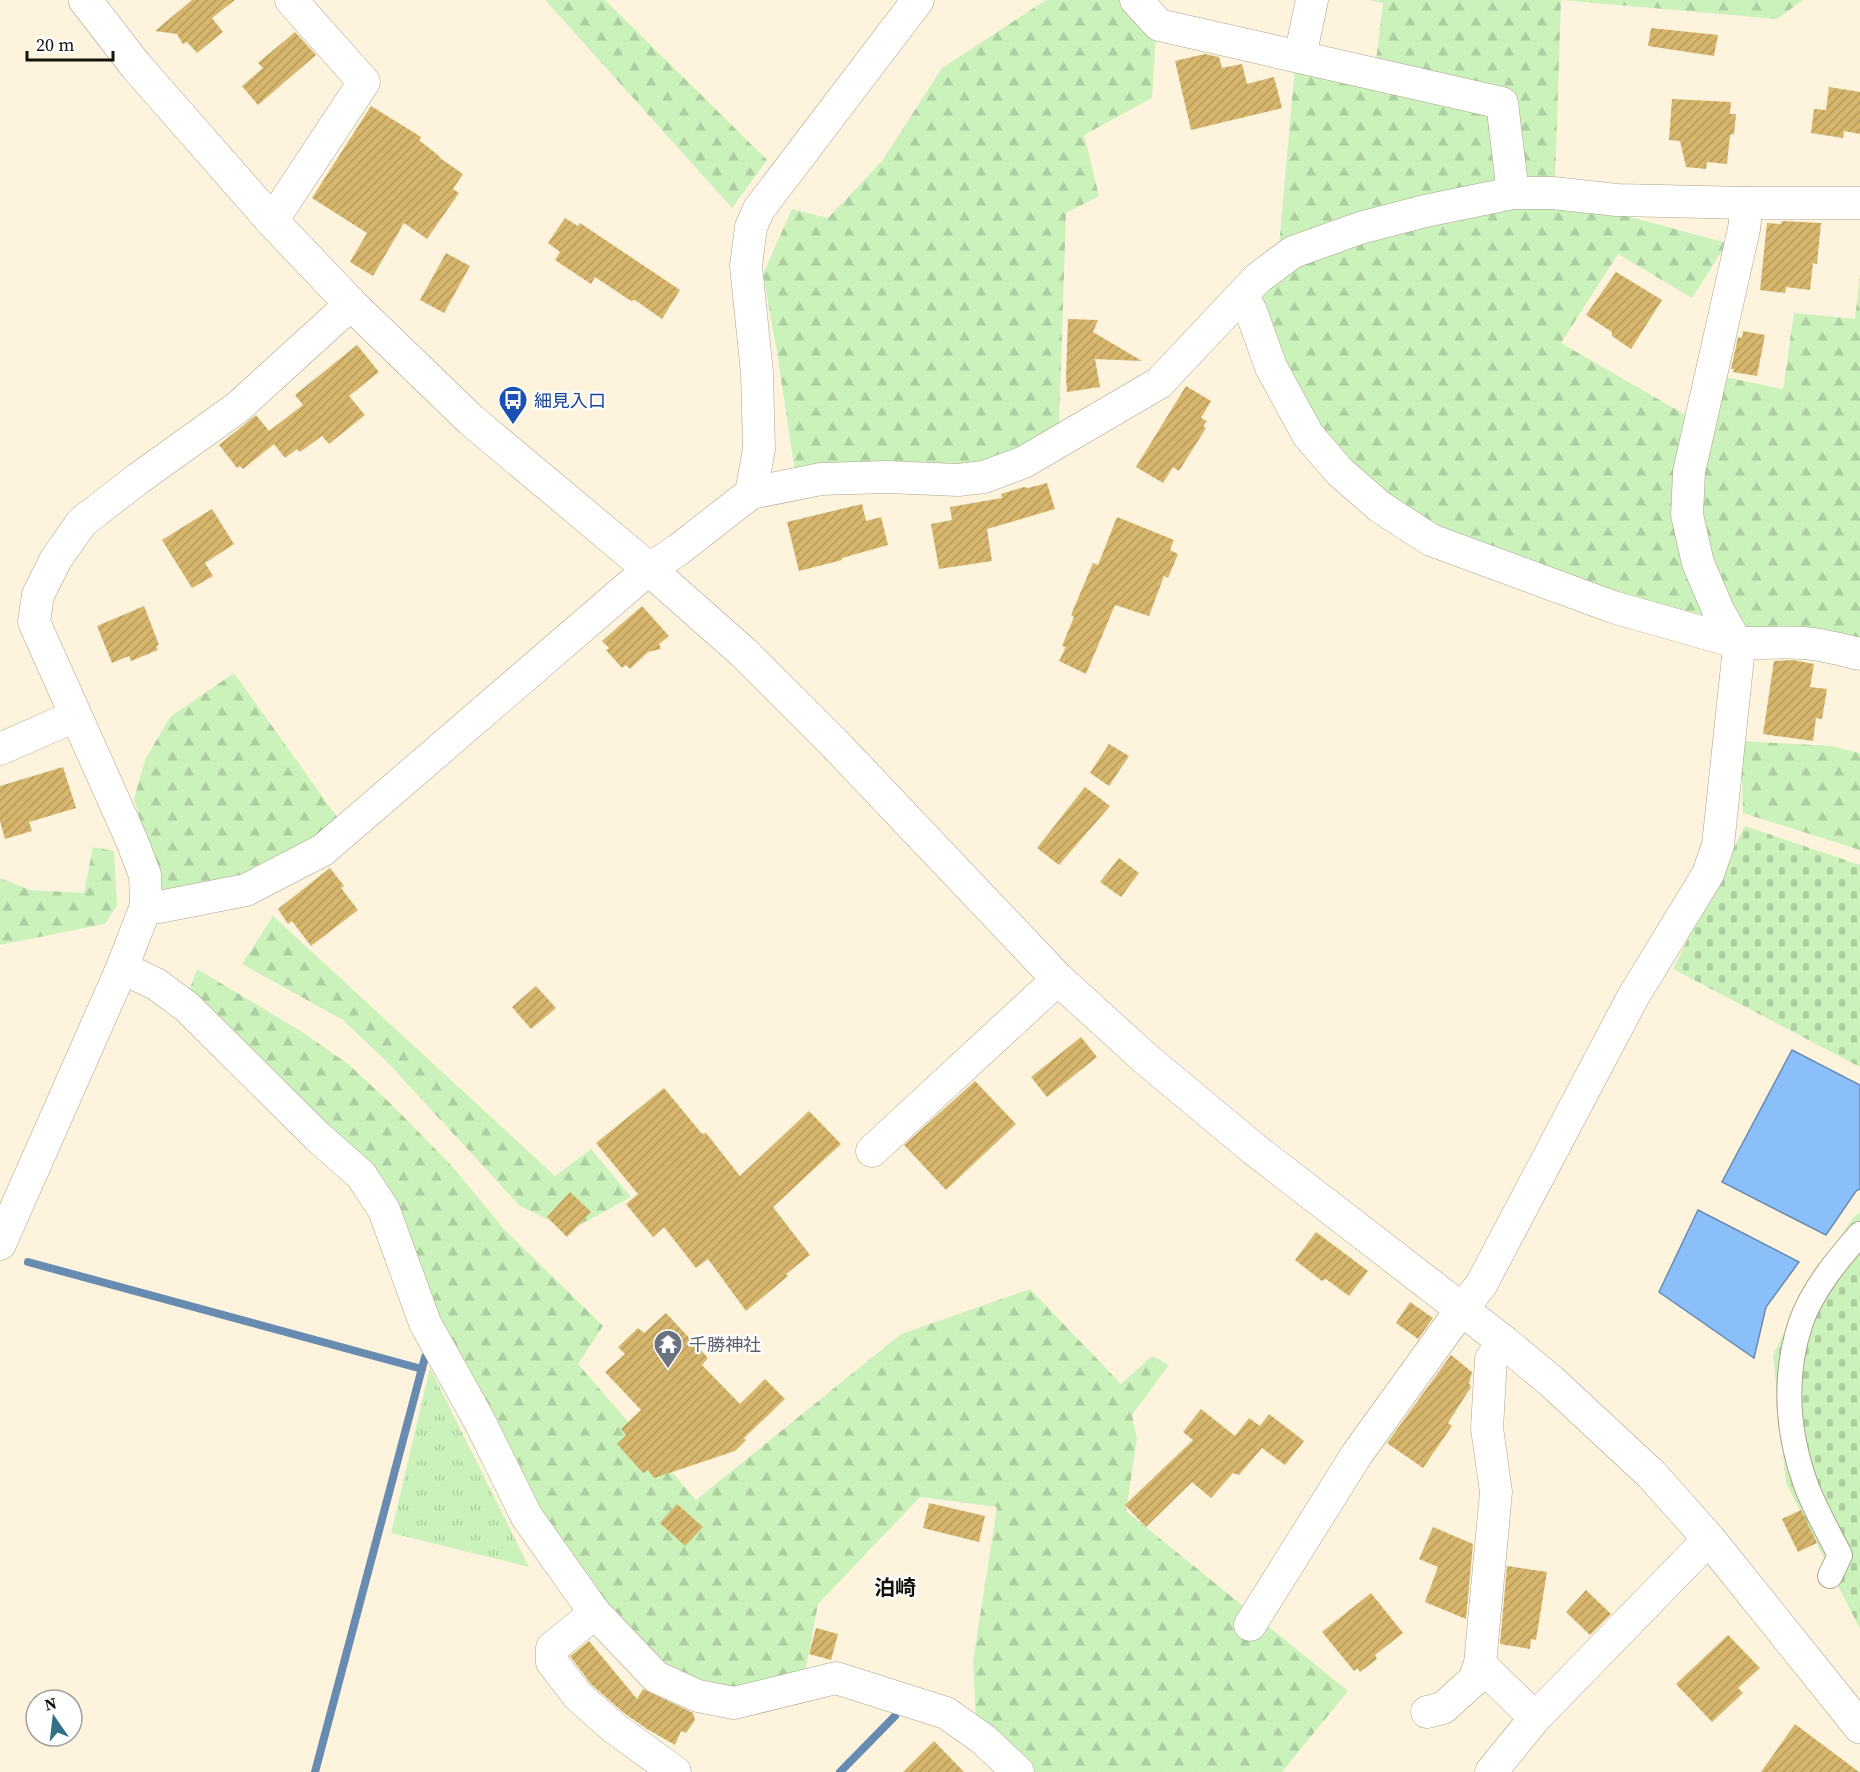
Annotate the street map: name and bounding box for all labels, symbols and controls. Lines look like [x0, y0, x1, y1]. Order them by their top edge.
scale bar [27, 24, 112, 62]
text: 20 m [36, 32, 74, 57]
bus stop icon: 細見入口 [497, 384, 529, 426]
place label: 細見入口 [534, 388, 606, 413]
temple icon: 千勝神社 [652, 1328, 684, 1370]
place label: 千勝神社 [689, 1332, 761, 1357]
district label: 泊崎 [874, 1573, 916, 1602]
north arrow [24, 1688, 84, 1748]
text: N [42, 1691, 59, 1716]

